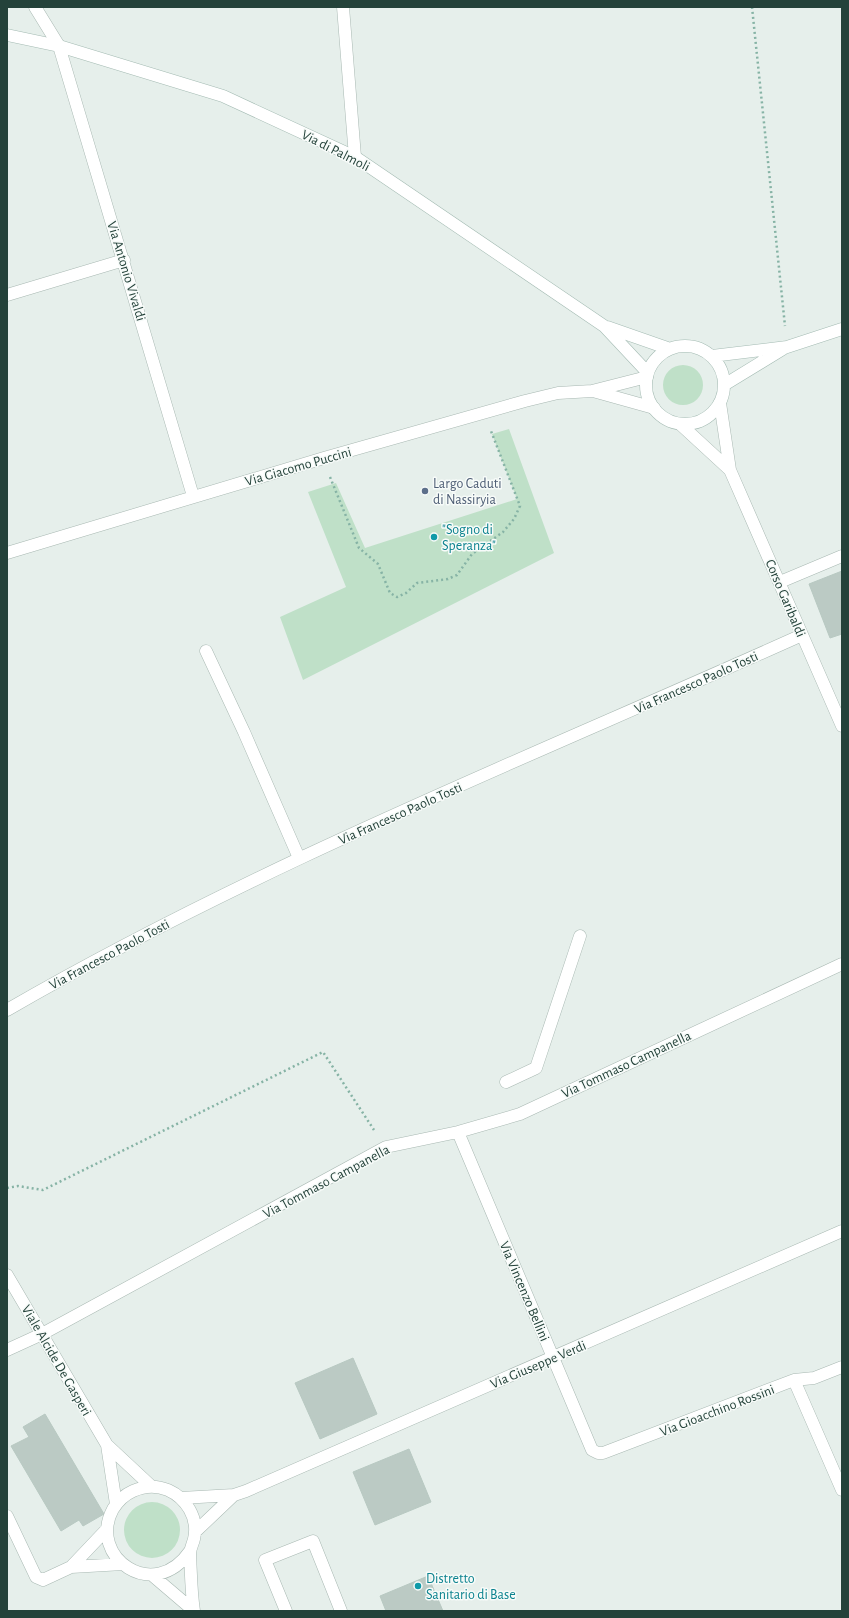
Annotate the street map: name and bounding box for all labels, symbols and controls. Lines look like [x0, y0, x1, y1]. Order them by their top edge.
street label: Via di Palmoli [299, 128, 372, 174]
street label: Via Antonio Vivaldi [104, 220, 148, 323]
street label: Via Giacomo Puccini [244, 445, 353, 489]
place label: Largo Caduti di Nassiryia [433, 477, 502, 507]
marker: Largo Caduti di Nassiryia [420, 486, 430, 496]
place label: "Sogno di Speranza" [442, 523, 496, 553]
marker: "Sogno di Speranza" [429, 532, 439, 542]
street label: Corso Garibaldi [762, 558, 808, 639]
street label: Via Francesco Paolo Tosti [632, 649, 760, 717]
street label: Via Francesco Paolo Tosti [336, 780, 464, 848]
street label: Via Francesco Paolo Tosti [47, 917, 172, 992]
street label: Via Tommaso Campanella [559, 1029, 694, 1101]
street label: Via Tommaso Campanella [261, 1142, 393, 1221]
street label: Via Vincenzo Bellini [497, 1239, 551, 1343]
street label: Viale Alcide De Gasperi [19, 1303, 94, 1418]
street label: Via Giuseppe Verdi [488, 1338, 588, 1391]
street label: Via Gioacchino Rossini [658, 1383, 777, 1439]
place label: Distretto Sanitario di Base [426, 1572, 516, 1602]
marker: Distretto Sanitario di Base [413, 1581, 423, 1591]

